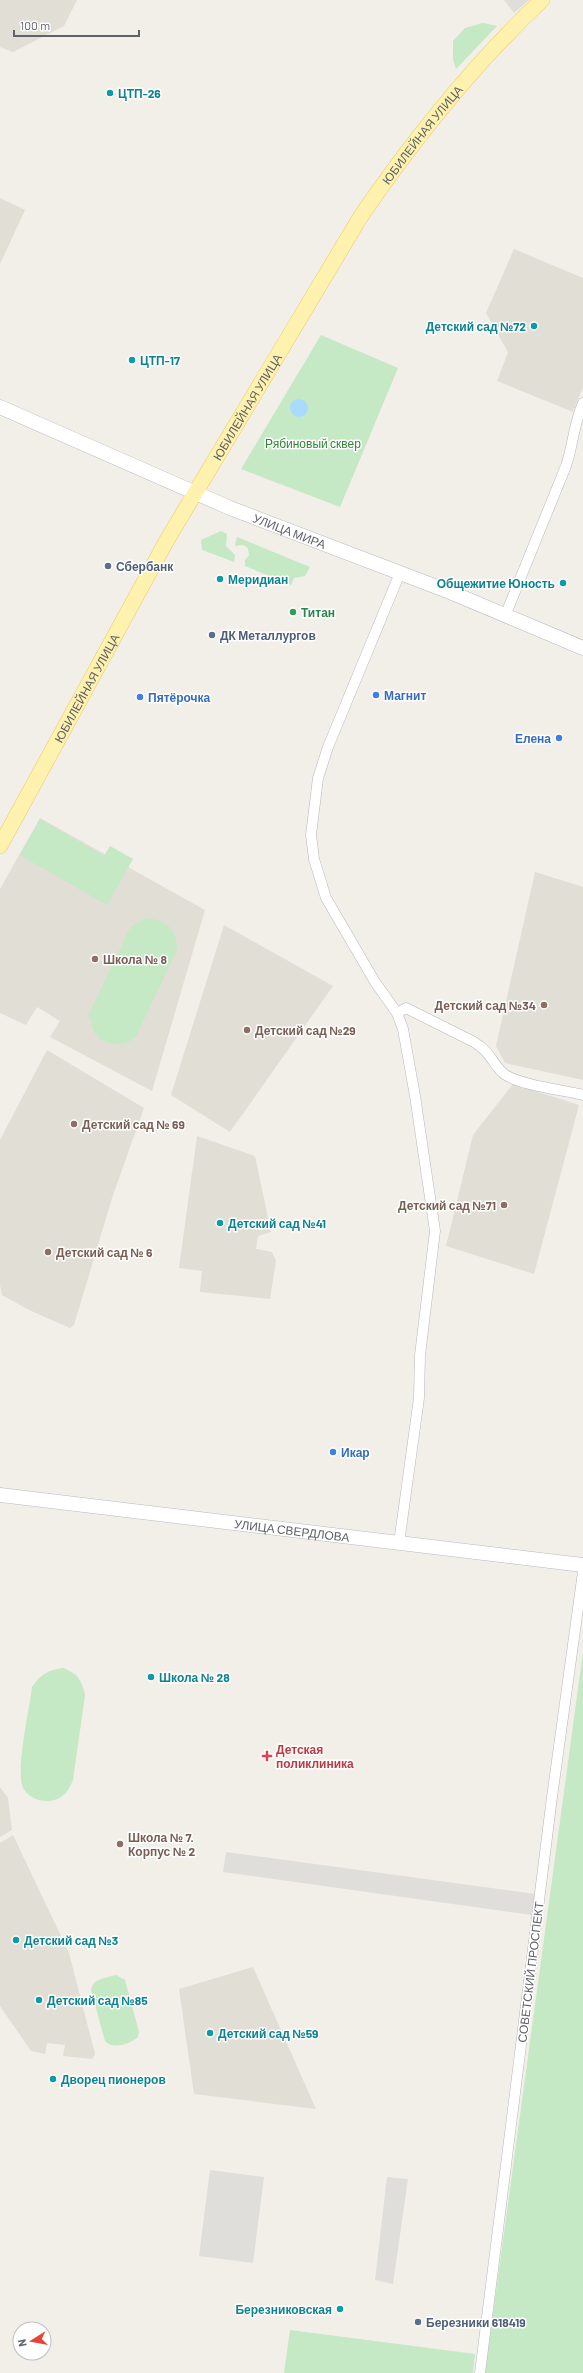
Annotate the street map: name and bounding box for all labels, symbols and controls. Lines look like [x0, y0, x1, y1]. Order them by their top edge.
scale bar [14, 12, 139, 38]
text: 100 m [20, 18, 50, 32]
street label: ЮБИЛЕЙНАЯ УЛИЦА [379, 82, 465, 187]
place label: ЦТП-26 [118, 86, 161, 101]
marker: ЦТП-26 [105, 88, 115, 98]
place label: Детский сад №72 [426, 319, 526, 334]
marker: Детский сад №72 [529, 321, 539, 331]
street label: ЮБИЛЕЙНАЯ УЛИЦА [210, 351, 284, 462]
place label: ЦТП-17 [140, 353, 180, 368]
marker: ЦТП-17 [127, 355, 137, 365]
park label: Рябиновый сквер [265, 436, 361, 451]
street label: УЛИЦА МИРА [251, 511, 328, 551]
place label: Сбербанк [116, 559, 174, 574]
marker: Сбербанк [103, 561, 113, 571]
place label: Меридиан [228, 572, 288, 587]
marker: Меридиан [215, 574, 225, 584]
place label: Общежитие Юность [437, 576, 555, 591]
marker: Общежитие Юность [558, 578, 568, 588]
place label: Титан [301, 605, 335, 619]
marker: Титан [288, 607, 298, 617]
place label: ДК Металлургов [220, 628, 316, 643]
marker: ДК Металлургов [207, 630, 217, 640]
street label: ЮБИЛЕЙНАЯ УЛИЦА [51, 631, 121, 745]
place label: Магнит [384, 688, 426, 702]
place label: Пятёрочка [148, 690, 211, 705]
marker: Магнит [371, 690, 381, 700]
marker: Пятёрочка [135, 692, 145, 702]
place label: Елена [515, 731, 551, 745]
marker: Елена [554, 733, 564, 743]
place label: Школа № 8 [103, 952, 167, 966]
marker: Школа № 8 [90, 954, 100, 964]
place label: Детский сад №34 [435, 998, 536, 1013]
marker: Детский сад №34 [539, 1000, 549, 1010]
place label: Детский сад №29 [255, 1023, 356, 1038]
marker: Детский сад №29 [242, 1025, 252, 1035]
place label: Детский сад № 69 [82, 1117, 185, 1132]
marker: Детский сад № 69 [69, 1119, 79, 1129]
place label: Детский сад №71 [398, 1198, 496, 1213]
marker: Детский сад №71 [499, 1200, 509, 1210]
place label: Детский сад №41 [228, 1216, 326, 1231]
marker: Детский сад №41 [215, 1218, 225, 1228]
place label: Детский сад № 6 [56, 1245, 153, 1260]
marker: Детский сад № 6 [43, 1247, 53, 1257]
place label: Икар [341, 1445, 370, 1460]
marker: Икар [328, 1447, 338, 1457]
street label: УЛИЦА СВЕРДЛОВА [234, 1516, 350, 1544]
place label: Школа № 28 [159, 1670, 230, 1684]
marker: Школа № 28 [146, 1672, 156, 1682]
place label: Детская поликлиника [276, 1742, 354, 1770]
marker: Детская поликлиника [261, 1750, 273, 1762]
place label: Школа № 7. Корпус № 2 [128, 1830, 195, 1859]
marker: Школа № 7. Корпус № 2 [115, 1839, 125, 1849]
street label: СОВЕТСКИЙ ПРОСПЕКТ [514, 1900, 546, 2043]
place label: Детский сад №3 [24, 1933, 118, 1948]
marker: Детский сад №3 [11, 1935, 21, 1945]
place label: Детский сад №85 [47, 1993, 148, 2008]
marker: Детский сад №85 [34, 1995, 44, 2005]
place label: Детский сад №59 [218, 2026, 319, 2041]
marker: Детский сад №59 [205, 2028, 215, 2038]
place label: Дворец пионеров [61, 2072, 166, 2087]
marker: Дворец пионеров [48, 2074, 58, 2084]
place label: Березниковская [235, 2302, 332, 2317]
marker: Березниковская [335, 2304, 345, 2314]
place label: Березники 618419 [426, 2315, 526, 2330]
marker: Березники 618419 [413, 2317, 423, 2327]
north arrow [12, 2321, 52, 2361]
text: N [15, 2338, 29, 2348]

